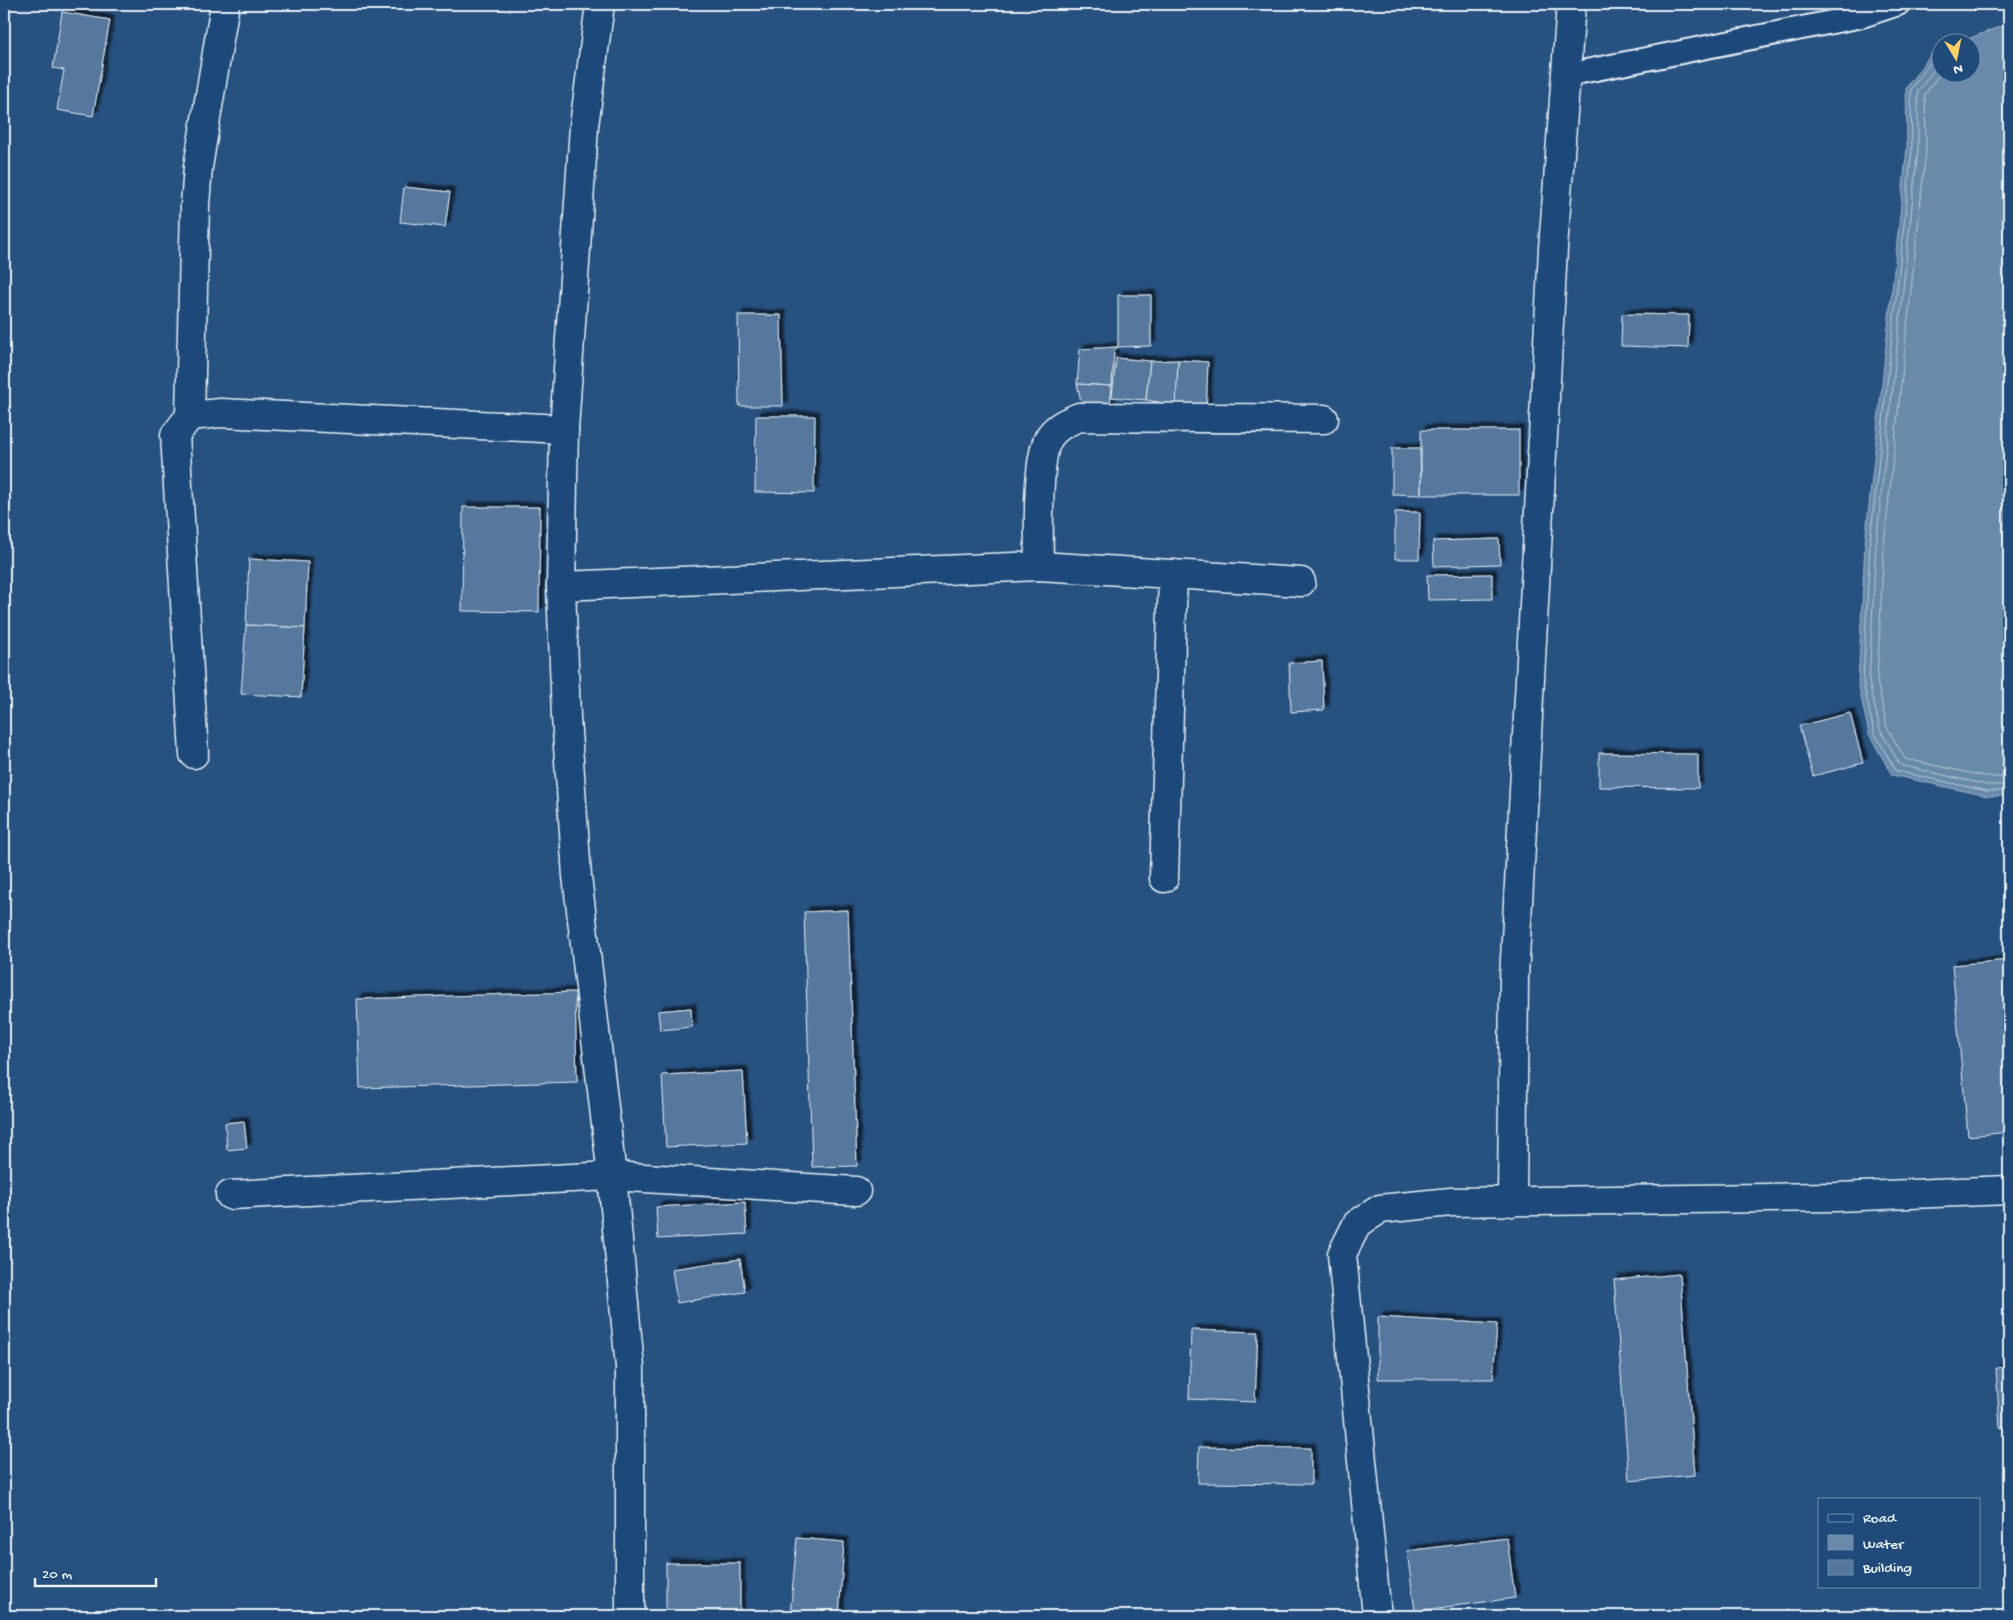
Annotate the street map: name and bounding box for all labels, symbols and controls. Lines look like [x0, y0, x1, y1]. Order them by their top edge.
north arrow [1930, 32, 1980, 82]
text: N [1952, 59, 1964, 78]
legend [1818, 1498, 1980, 1588]
text: Road [1863, 1510, 1897, 1528]
text: Water [1863, 1536, 1905, 1554]
scale bar [35, 1555, 156, 1587]
text: Building [1862, 1560, 1912, 1578]
text: 20 m [42, 1566, 72, 1584]

